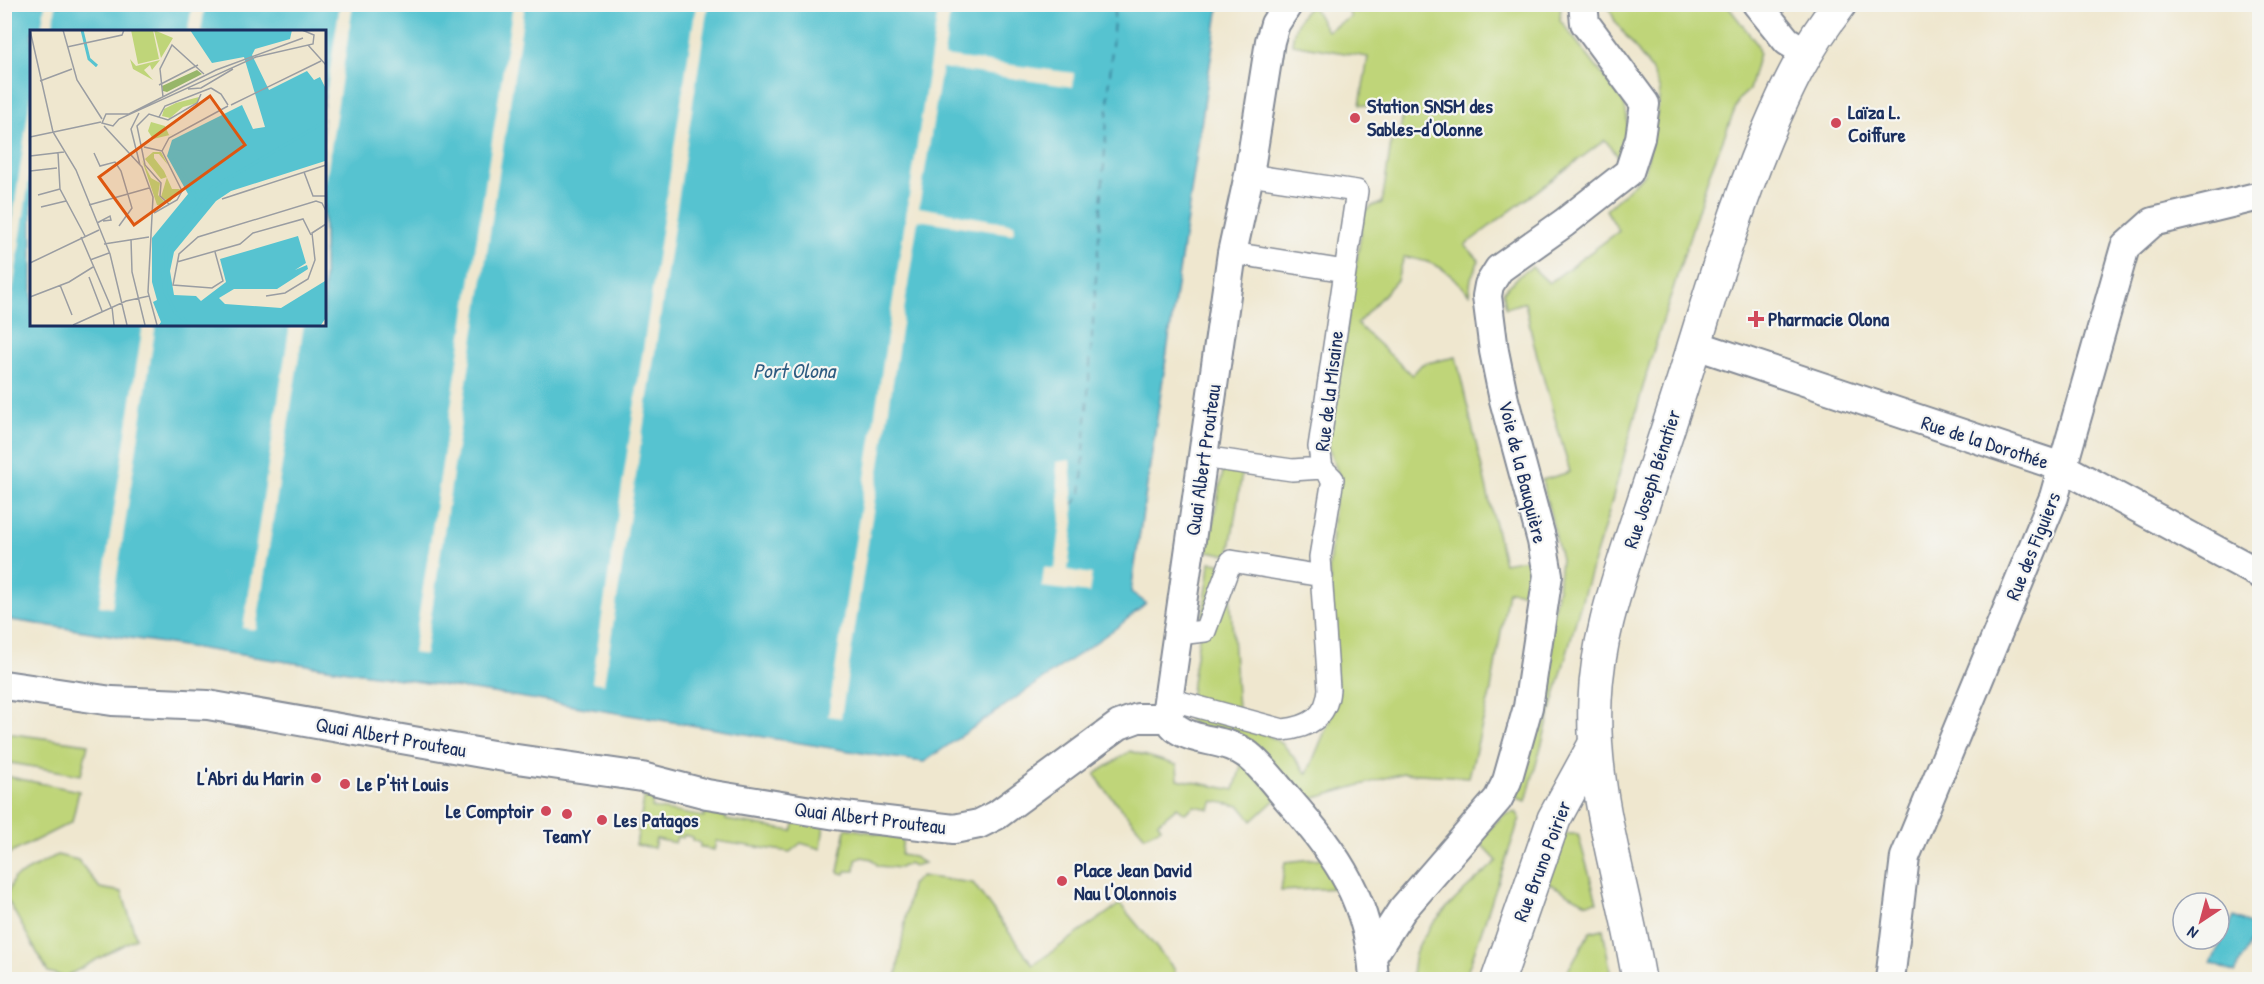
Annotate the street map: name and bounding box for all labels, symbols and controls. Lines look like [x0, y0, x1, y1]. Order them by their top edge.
inset map [30, 30, 326, 326]
place label: Station SNSM des Sables-d'Olonne [1367, 92, 1493, 142]
place label: Laïza L. Coiffure [1848, 98, 1906, 148]
marker: Station SNSM des Sables-d'Olonne [1348, 111, 1362, 125]
marker: Laïza L. Coiffure [1829, 116, 1843, 130]
place label: Pharmacie Olona [1768, 305, 1889, 332]
marker: Pharmacie Olona [1749, 312, 1763, 326]
street label: Rue de la Misaine [1308, 329, 1349, 453]
water label: Port Olona [753, 356, 838, 385]
street label: Quai Albert Prouteau [1179, 383, 1226, 537]
street label: Voie de la Bauquière [1493, 398, 1554, 546]
street label: Rue Joseph Bénatier [1616, 406, 1687, 552]
street label: Rue de la Dorothée [1918, 408, 2052, 475]
street label: Rue des Figuiers [1999, 487, 2067, 604]
street label: Quai Albert Prouteau [314, 710, 469, 763]
place label: L'Abri du Marin [197, 764, 304, 791]
place label: Le P'tit Louis [357, 770, 449, 797]
marker: L'Abri du Marin [309, 771, 323, 785]
marker: Le P'tit Louis [338, 777, 352, 791]
street label: Quai Albert Prouteau [793, 795, 947, 840]
street label: Rue Bruno Poirier [1506, 796, 1577, 925]
place label: Le Comptoir [446, 797, 534, 825]
marker: Le Comptoir [539, 804, 553, 818]
place label: Les Patagos [614, 806, 699, 834]
marker: TeamY [560, 807, 574, 821]
marker: Les Patagos [595, 813, 609, 827]
place label: TeamY [542, 822, 591, 849]
place label: Place Jean David Nau l'Olonnois [1074, 856, 1192, 906]
marker: Place Jean David Nau l'Olonnois [1055, 874, 1069, 888]
north arrow [2171, 891, 2231, 951]
text: N [2182, 921, 2202, 945]

